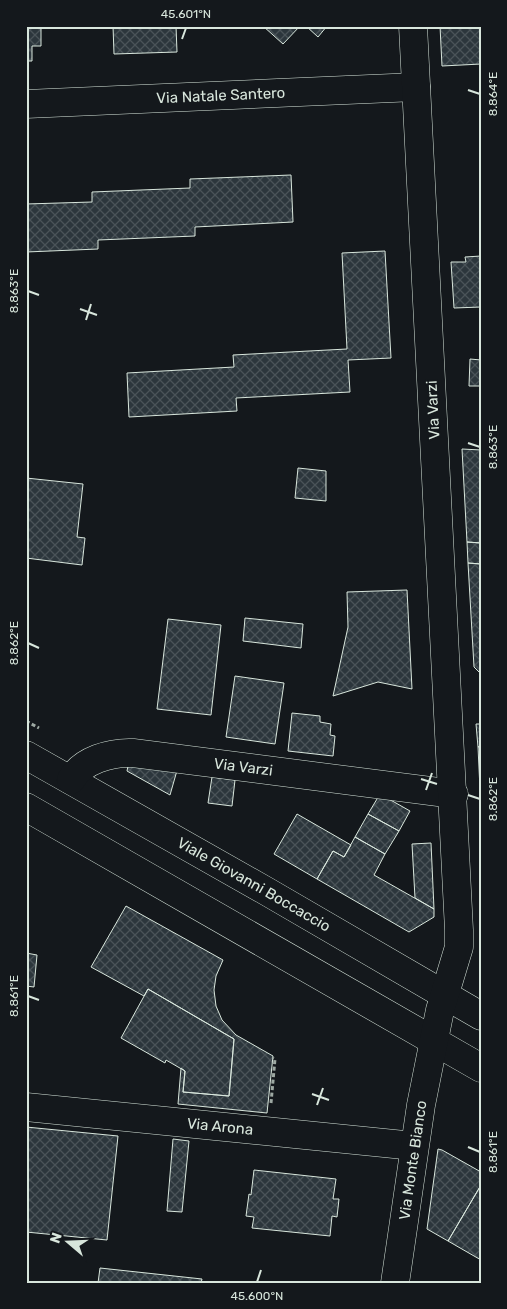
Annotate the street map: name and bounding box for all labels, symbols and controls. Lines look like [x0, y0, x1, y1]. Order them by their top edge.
text: 45.601°N [161, 7, 211, 21]
text: 8.864°E [486, 72, 500, 116]
street label: Via Natale Santero [156, 84, 286, 107]
text: 8.863°E [7, 269, 21, 313]
street label: Via Varzi [422, 380, 444, 440]
text: 8.863°E [486, 425, 500, 469]
text: 8.862°E [7, 621, 21, 665]
street label: Via Varzi [213, 754, 274, 780]
text: 8.862°E [486, 777, 500, 821]
street label: Viale Giovanni Boccaccio [174, 833, 334, 935]
text: 8.861°E [7, 975, 21, 1017]
street label: Via Monte Bianco [395, 1099, 431, 1221]
street label: Via Arona [186, 1114, 254, 1139]
text: 8.861°E [486, 1131, 500, 1173]
north arrow [42, 1216, 92, 1266]
text: N [47, 1230, 66, 1245]
text: 45.600°N [231, 1289, 283, 1303]

